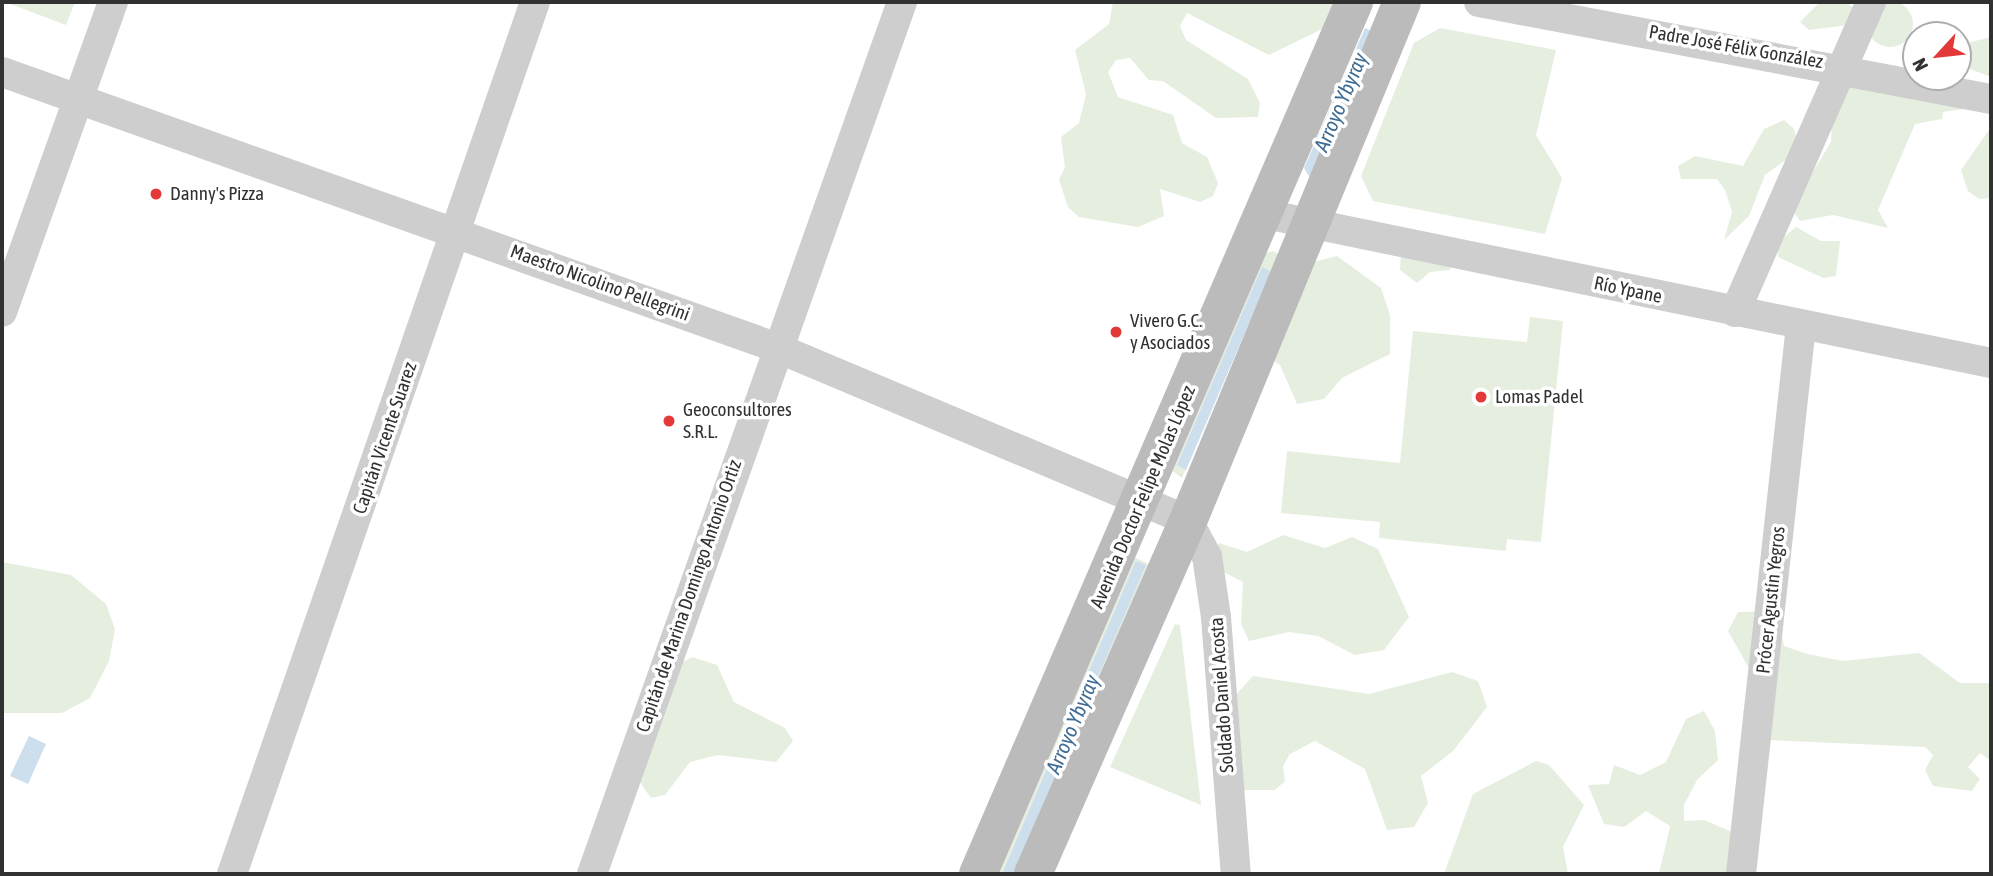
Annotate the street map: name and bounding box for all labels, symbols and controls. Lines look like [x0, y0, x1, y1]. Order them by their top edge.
street label: Padre José Félix González [1647, 20, 1825, 74]
north arrow [1902, 21, 1972, 91]
water label: Arroyo Ybyray [1308, 49, 1372, 155]
text: N [1908, 55, 1932, 75]
place label: Danny's Pizza [170, 183, 264, 205]
marker: Danny's Pizza [148, 186, 164, 202]
street label: Maestro Nicolino Pellegrini [507, 240, 693, 326]
street label: Río Ypane [1592, 272, 1664, 308]
place label: Vivero G.C. y Asociados [1130, 310, 1210, 354]
marker: Vivero G.C. y Asociados [1108, 324, 1124, 340]
street label: Capitán Vicente Suarez [348, 359, 422, 517]
street label: Avenida Doctor Felipe Molas López [1086, 382, 1200, 612]
place label: Lomas Padel [1495, 386, 1584, 408]
marker: Lomas Padel [1473, 389, 1489, 405]
place label: Geoconsultores S.R.L. [683, 399, 792, 443]
marker: Geoconsultores S.R.L. [661, 413, 677, 429]
street label: Capitán de Marina Domingo Antonio Ortiz [632, 457, 746, 735]
street label: Prócer Agustín Yegros [1752, 525, 1790, 675]
street label: Soldado Daniel Acosta [1205, 617, 1239, 773]
water label: Arroyo Ybyray [1040, 671, 1104, 777]

